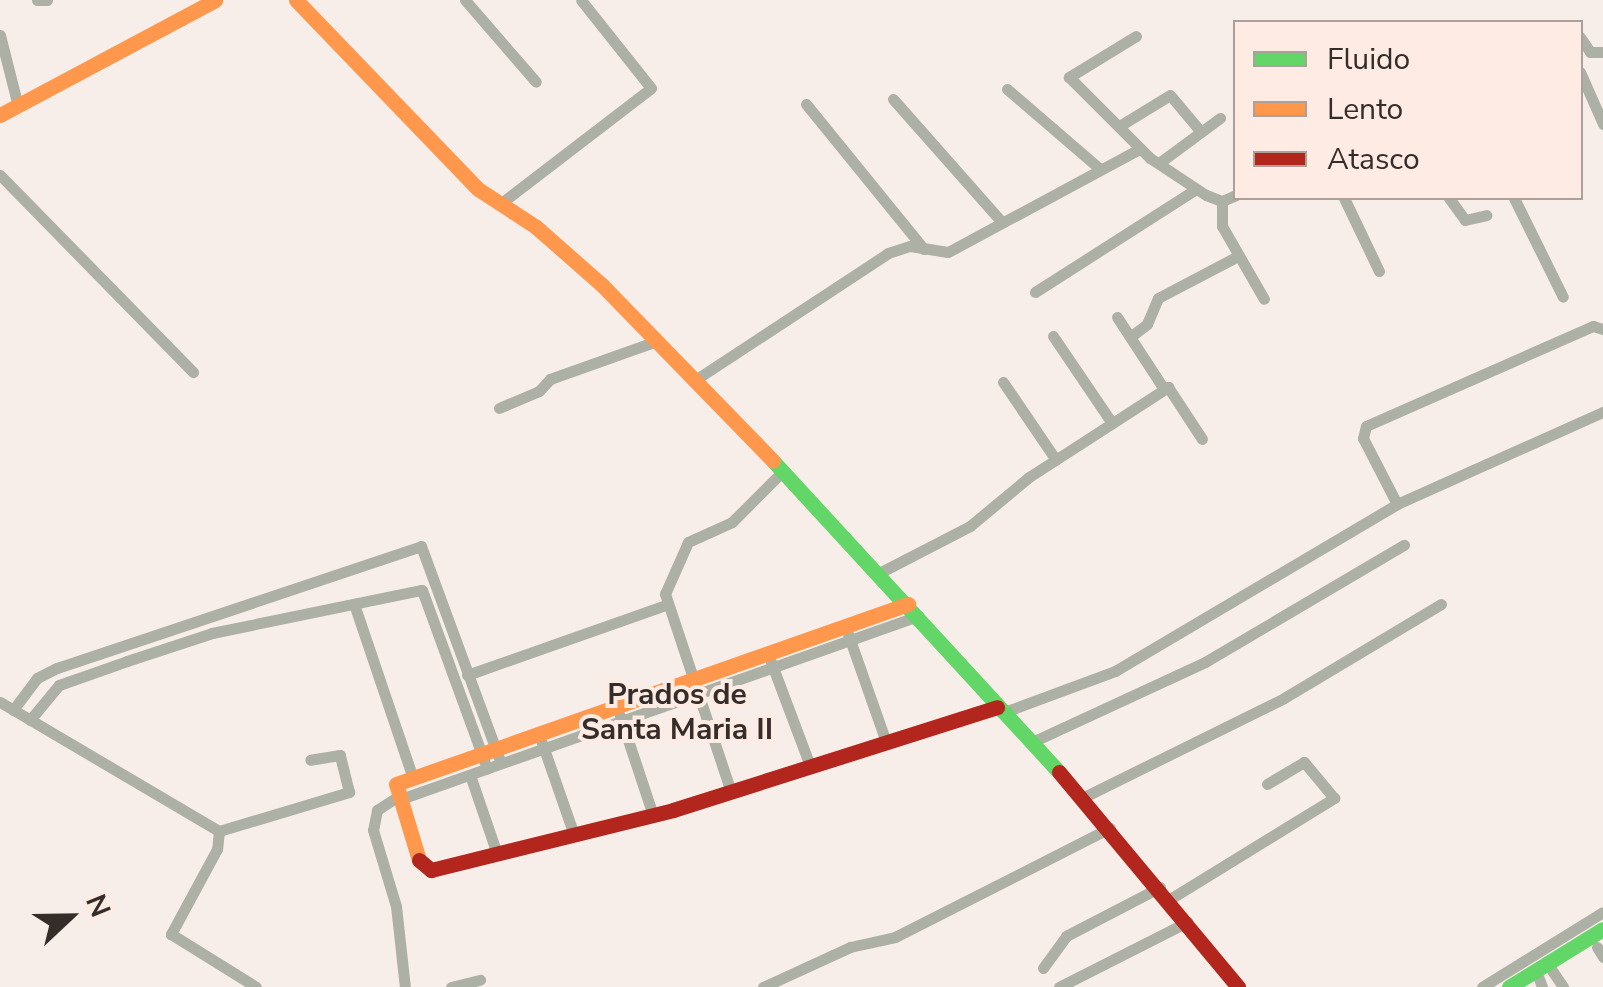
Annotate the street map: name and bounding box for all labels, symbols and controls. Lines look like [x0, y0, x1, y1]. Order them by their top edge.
legend [1233, 20, 1583, 200]
text: Fluido [1327, 39, 1410, 80]
text: Lento [1327, 89, 1403, 130]
text: Atasco [1327, 139, 1420, 180]
district label: Prados de Santa Maria II [581, 677, 773, 748]
north arrow [20, 867, 120, 967]
text: N [76, 889, 119, 923]

